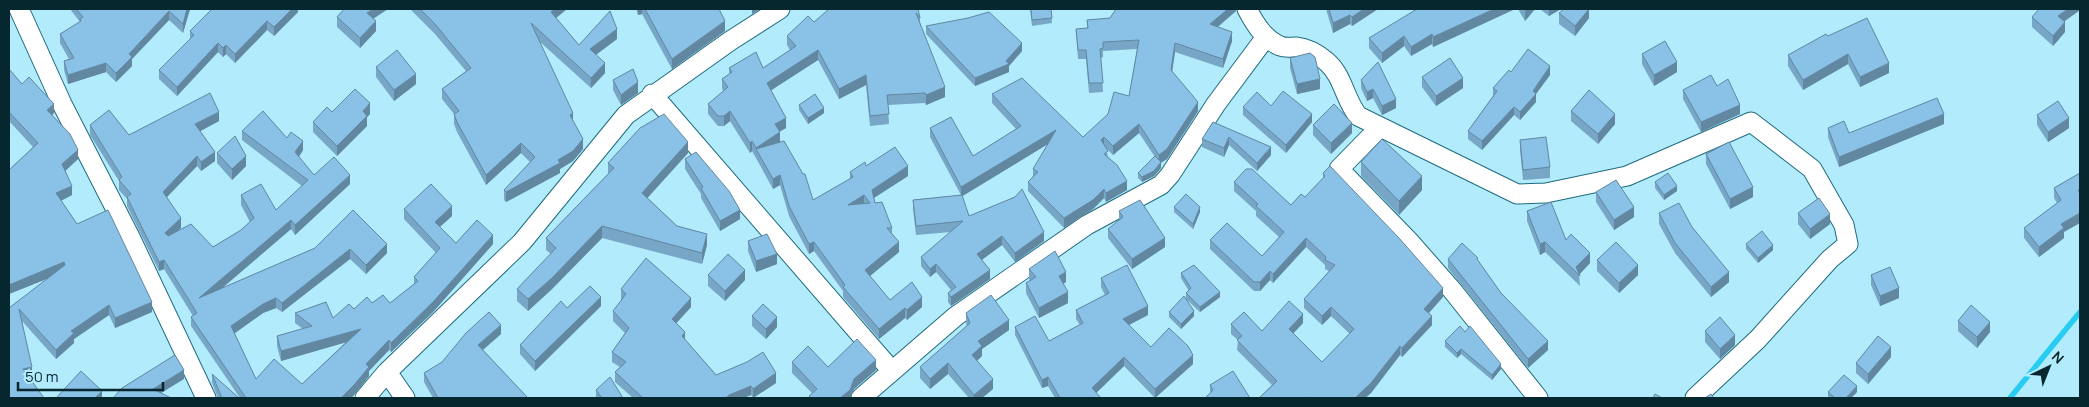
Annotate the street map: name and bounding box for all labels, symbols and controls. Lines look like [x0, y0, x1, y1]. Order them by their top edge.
north arrow [2024, 342, 2074, 392]
text: N [2048, 347, 2068, 368]
scale bar [18, 360, 162, 392]
text: 50 m [25, 366, 59, 387]

